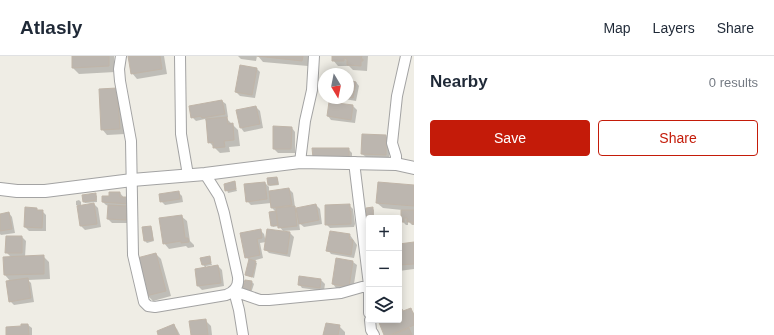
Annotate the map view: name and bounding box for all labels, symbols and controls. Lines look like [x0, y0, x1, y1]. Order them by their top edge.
text: Atlasly [20, 17, 82, 38]
text: Map [603, 20, 631, 36]
text: Layers [653, 20, 695, 36]
text: Share [717, 20, 754, 36]
north arrow [318, 68, 354, 104]
text: Nearby [430, 72, 488, 91]
text: 0 results [709, 75, 758, 90]
button: Save [430, 120, 590, 156]
button: Share [598, 120, 758, 156]
map controls [366, 215, 402, 323]
button: + [366, 215, 402, 251]
button: − [366, 251, 402, 287]
button: layers [366, 287, 402, 323]

